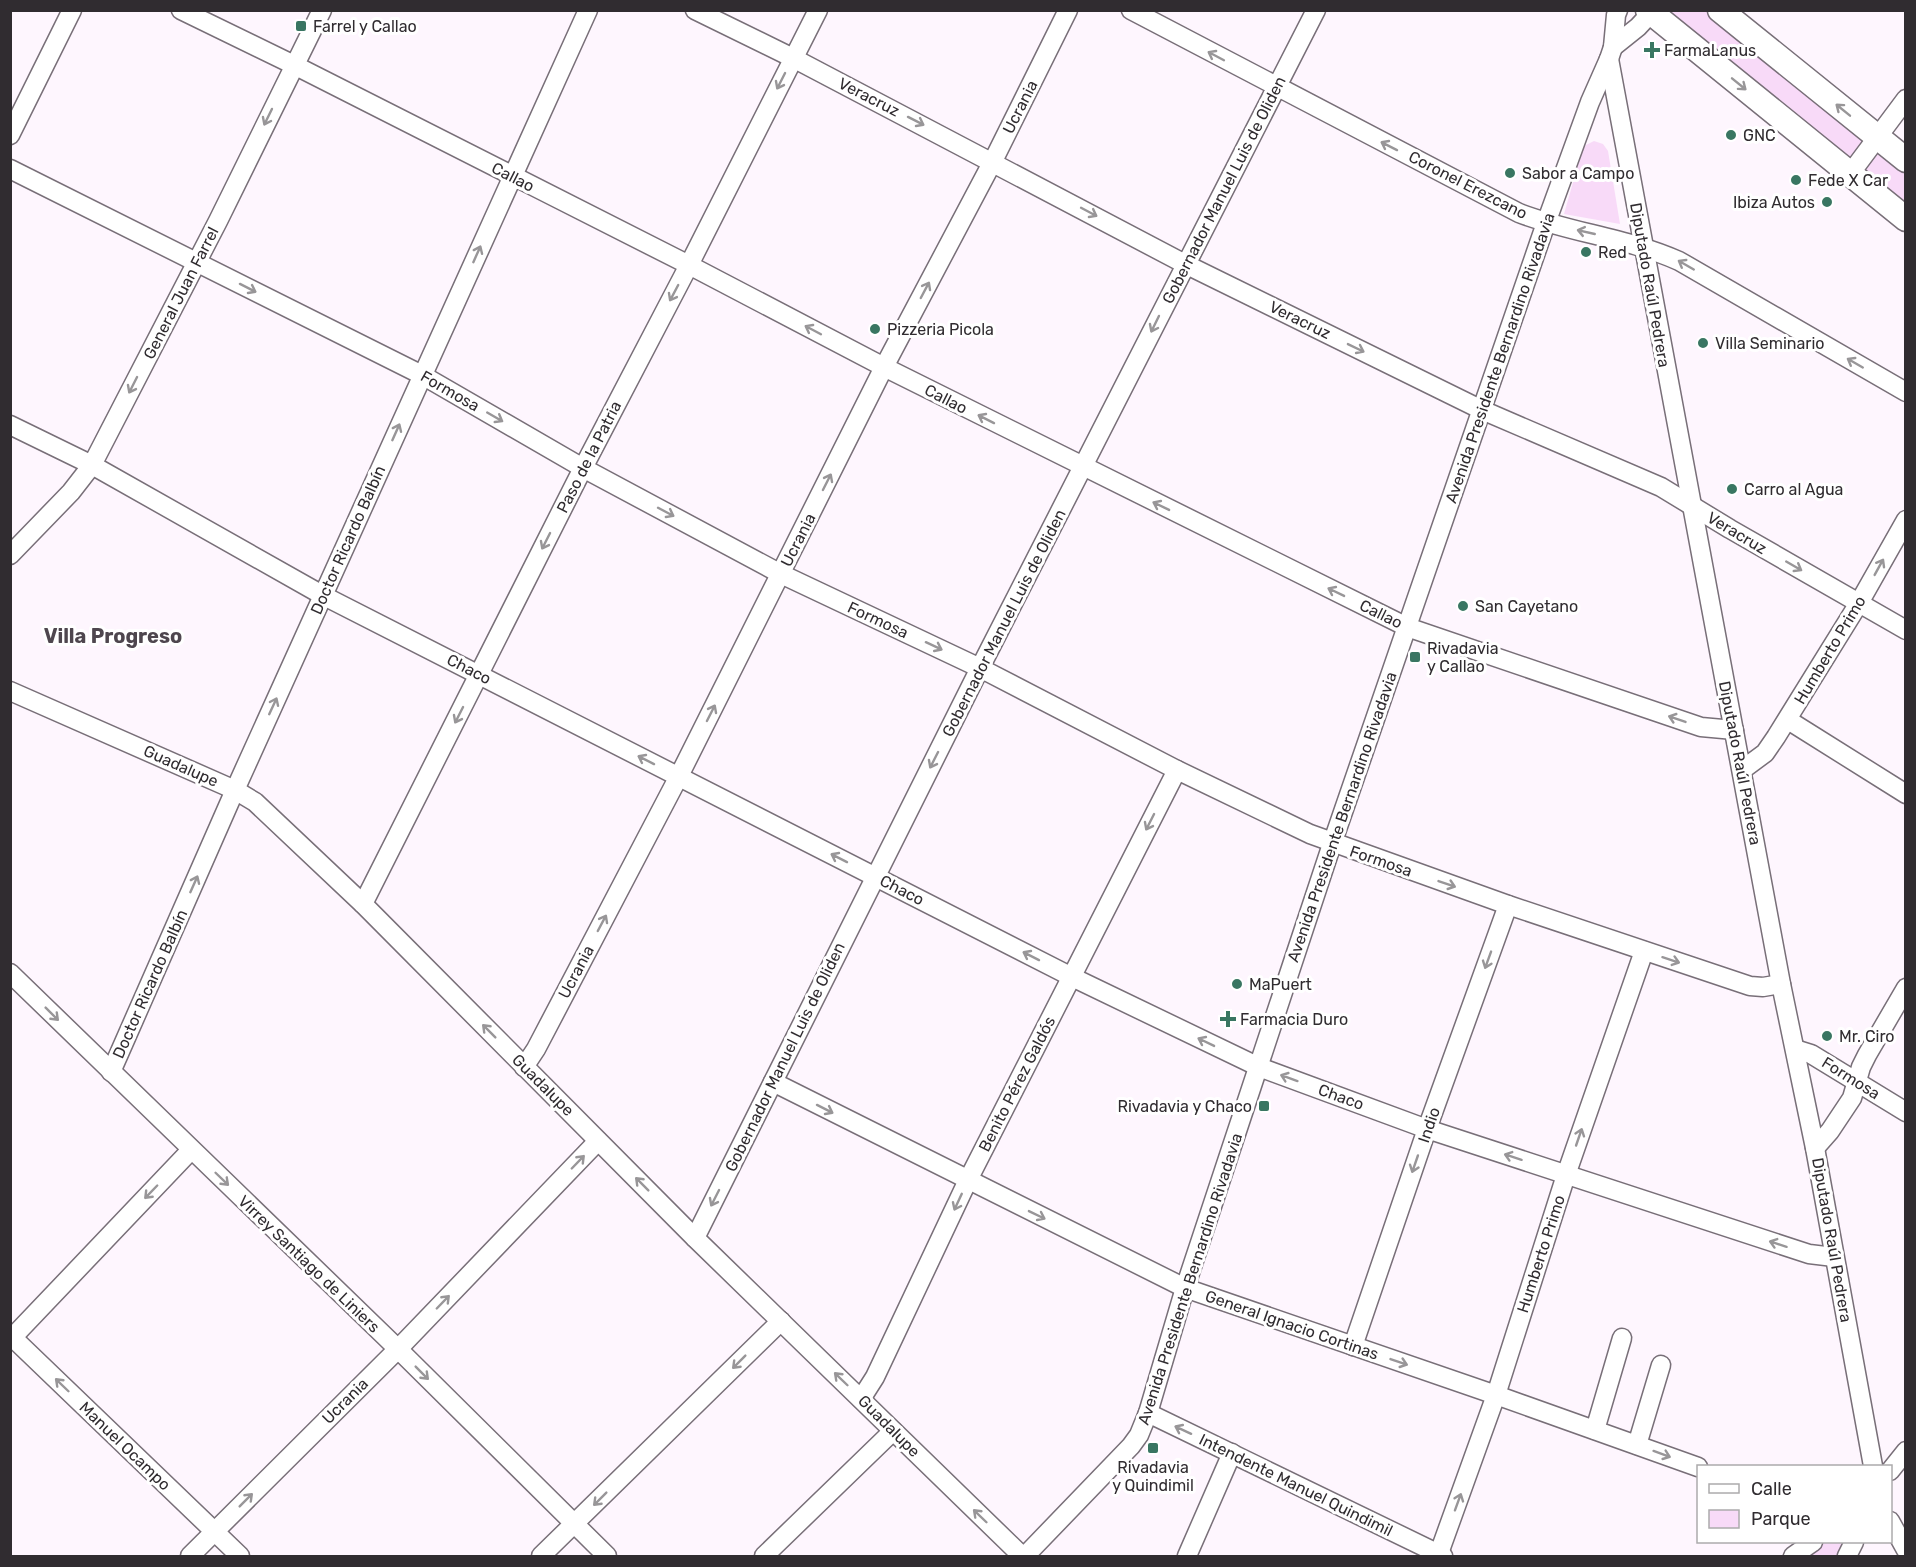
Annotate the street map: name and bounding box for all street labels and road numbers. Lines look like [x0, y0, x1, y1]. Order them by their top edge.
street label: Gobernador Manuel Luis de Oliden [1158, 73, 1290, 307]
street label: Veracruz [835, 74, 903, 120]
street label: Ucrania [999, 77, 1041, 137]
street label: Coronel Erezcano [1406, 147, 1530, 223]
street label: Callao [489, 158, 537, 196]
street label: Diputado Raúl Pedrera [1626, 201, 1674, 369]
street label: Avenida Presidente Bernardino Rivadavia [1441, 210, 1559, 506]
street label: General Juan Farrel [139, 224, 223, 362]
street label: Veracruz [1266, 297, 1334, 343]
street label: Formosa [417, 367, 483, 415]
street label: Callao [922, 380, 970, 418]
street label: Paso de la Patria [553, 398, 625, 516]
street label: Doctor Ricardo Balbín [307, 463, 389, 617]
street label: Gobernador Manuel Luis de Oliden [938, 506, 1070, 740]
street label: Veracruz [1704, 508, 1770, 558]
street label: Ucrania [777, 510, 819, 570]
street label: Humberto Primo [1790, 592, 1870, 708]
street label: Callao [1356, 596, 1406, 632]
street label: Formosa [845, 598, 911, 642]
street label: Chaco [444, 650, 494, 688]
street label: Avenida Presidente Bernardino Rivadavia [1283, 669, 1401, 965]
street label: Diputado Raúl Pedrera [1715, 679, 1765, 847]
street label: Guadalupe [141, 741, 221, 791]
street label: Formosa [1347, 841, 1415, 881]
street label: Chaco [877, 871, 927, 909]
street label: Doctor Ricardo Balbín [109, 907, 191, 1061]
street label: Gobernador Manuel Luis de Oliden [721, 939, 849, 1175]
street label: Ucrania [554, 942, 598, 1002]
street label: Benito Pérez Galdós [975, 1013, 1059, 1155]
street label: Guadalupe [508, 1050, 578, 1120]
street label: Formosa [1818, 1053, 1884, 1103]
street label: Chaco [1316, 1080, 1366, 1114]
street label: Indio [1414, 1105, 1444, 1145]
street label: Avenida Presidente Bernardino Rivadavia [1134, 1131, 1246, 1427]
street label: Diputado Raúl Pedrera [1808, 1156, 1856, 1324]
street label: Virrey Santiago de Liniers [234, 1191, 384, 1337]
street label: Humberto Primo [1513, 1193, 1569, 1315]
street label: General Ignacio Cortinas [1203, 1286, 1381, 1364]
street label: Ucrania [318, 1374, 372, 1428]
street label: Guadalupe [854, 1391, 924, 1461]
street label: Manuel Ocampo [76, 1398, 174, 1494]
street label: Intendente Manuel Quindimil [1196, 1430, 1396, 1540]

